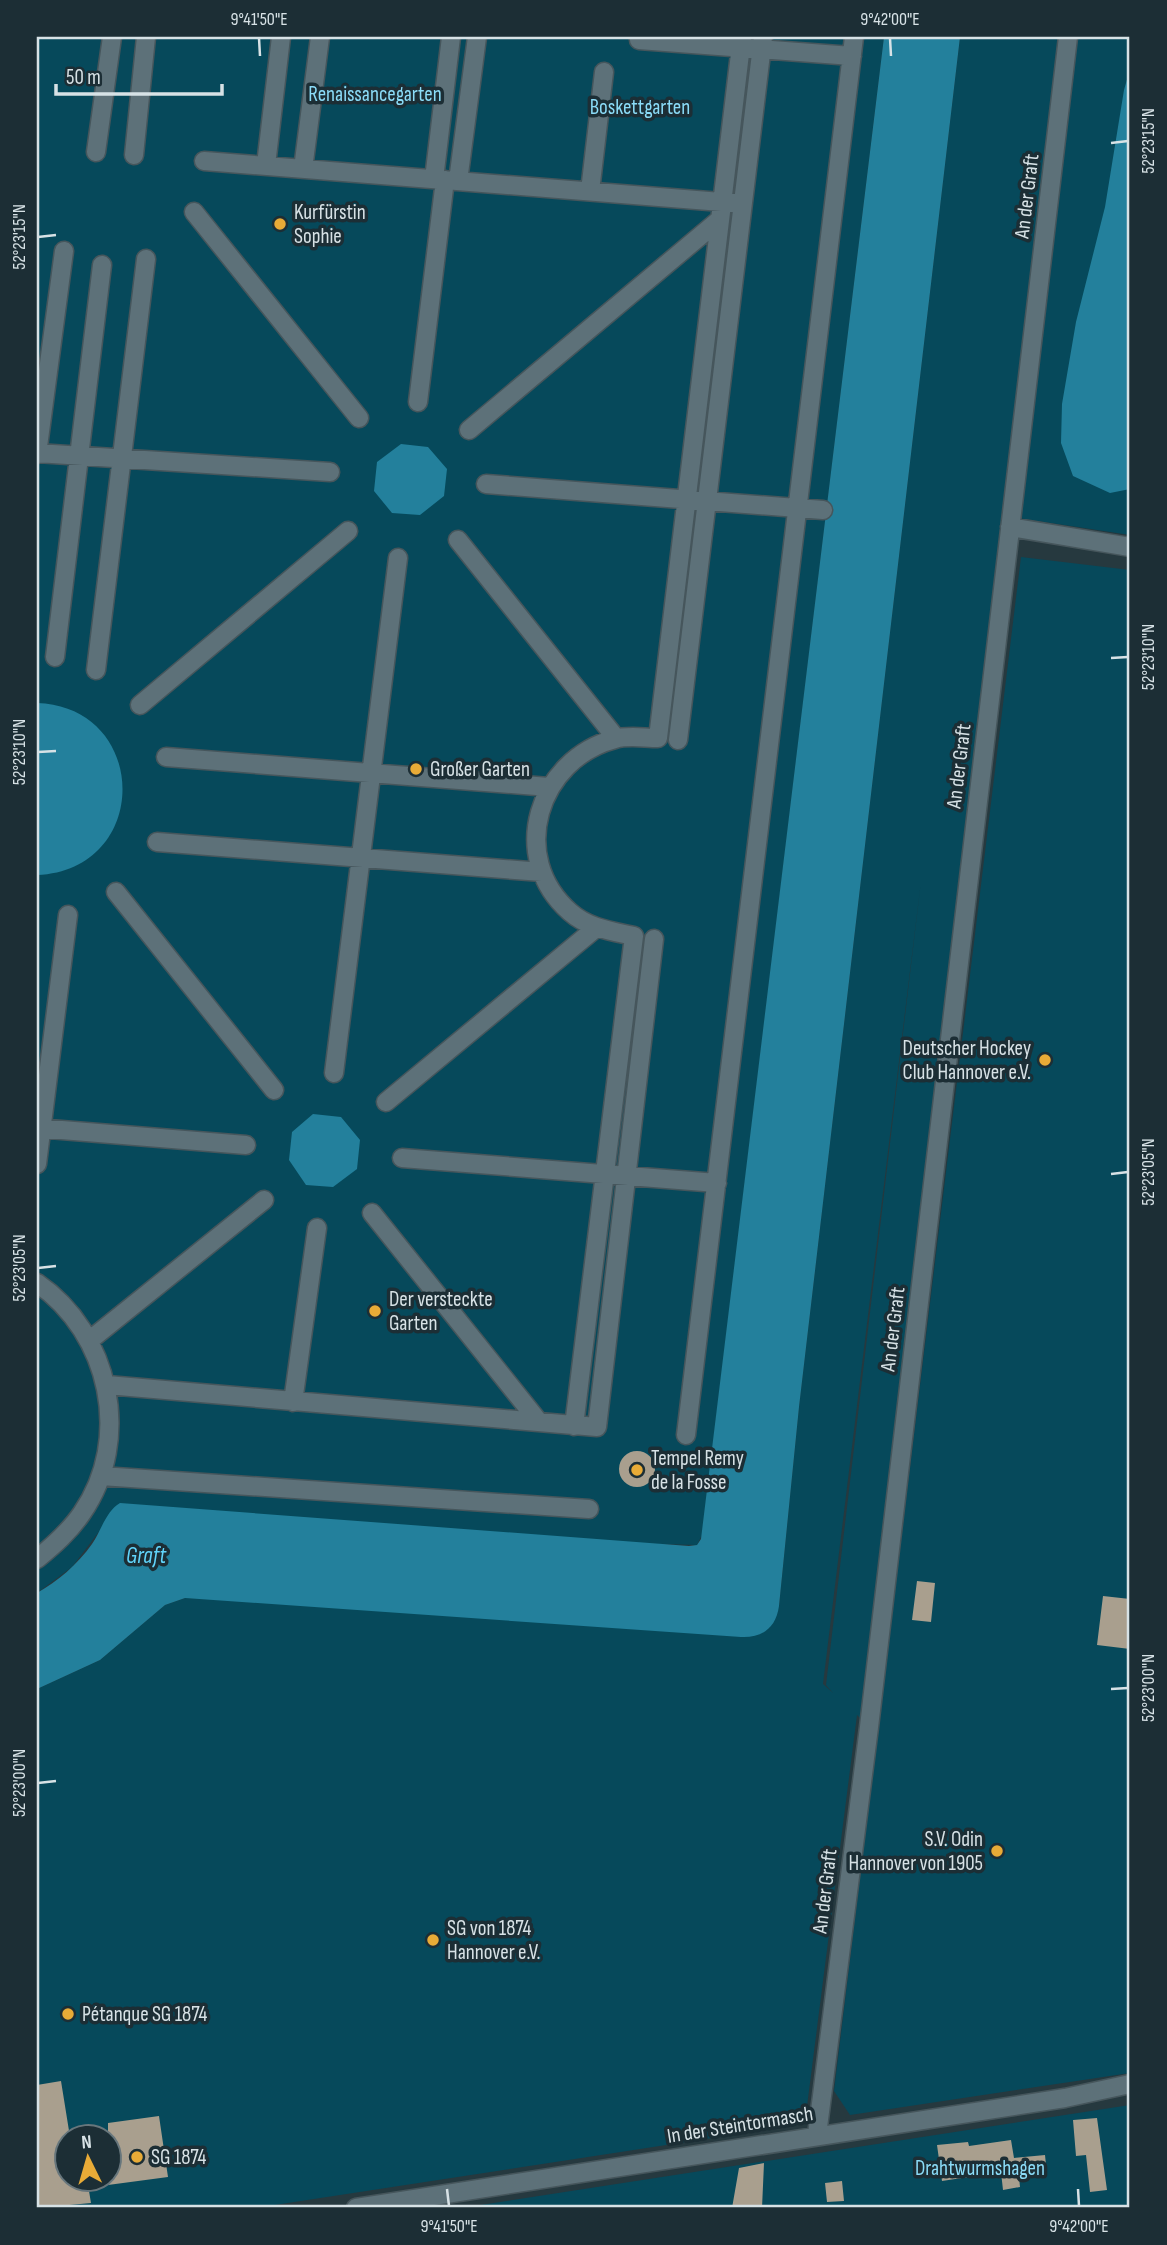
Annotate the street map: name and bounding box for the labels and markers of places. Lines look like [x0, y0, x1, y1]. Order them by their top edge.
place label: Kurfürstin Sophie [294, 200, 366, 249]
marker: Kurfürstin Sophie [272, 216, 288, 232]
place label: Großer Garten [430, 757, 530, 782]
marker: Großer Garten [408, 761, 424, 777]
place label: Deutscher Hockey Club Hannover e.V. [903, 1036, 1031, 1085]
marker: Deutscher Hockey Club Hannover e.V. [1037, 1052, 1053, 1068]
place label: Der versteckte Garten [389, 1287, 493, 1336]
marker: Der versteckte Garten [367, 1303, 383, 1319]
place label: Tempel Remy de la Fosse [651, 1446, 744, 1495]
marker: Tempel Remy de la Fosse [629, 1462, 645, 1478]
place label: S.V. Odin Hannover von 1905 [849, 1827, 983, 1876]
marker: S.V. Odin Hannover von 1905 [989, 1843, 1005, 1859]
place label: SG von 1874 Hannover e.V. [447, 1916, 541, 1965]
marker: SG von 1874 Hannover e.V. [425, 1932, 441, 1948]
place label: Pétanque SG 1874 [82, 2002, 207, 2027]
marker: Pétanque SG 1874 [60, 2006, 76, 2022]
place label: SG 1874 [151, 2145, 207, 2170]
marker: SG 1874 [129, 2149, 145, 2165]

